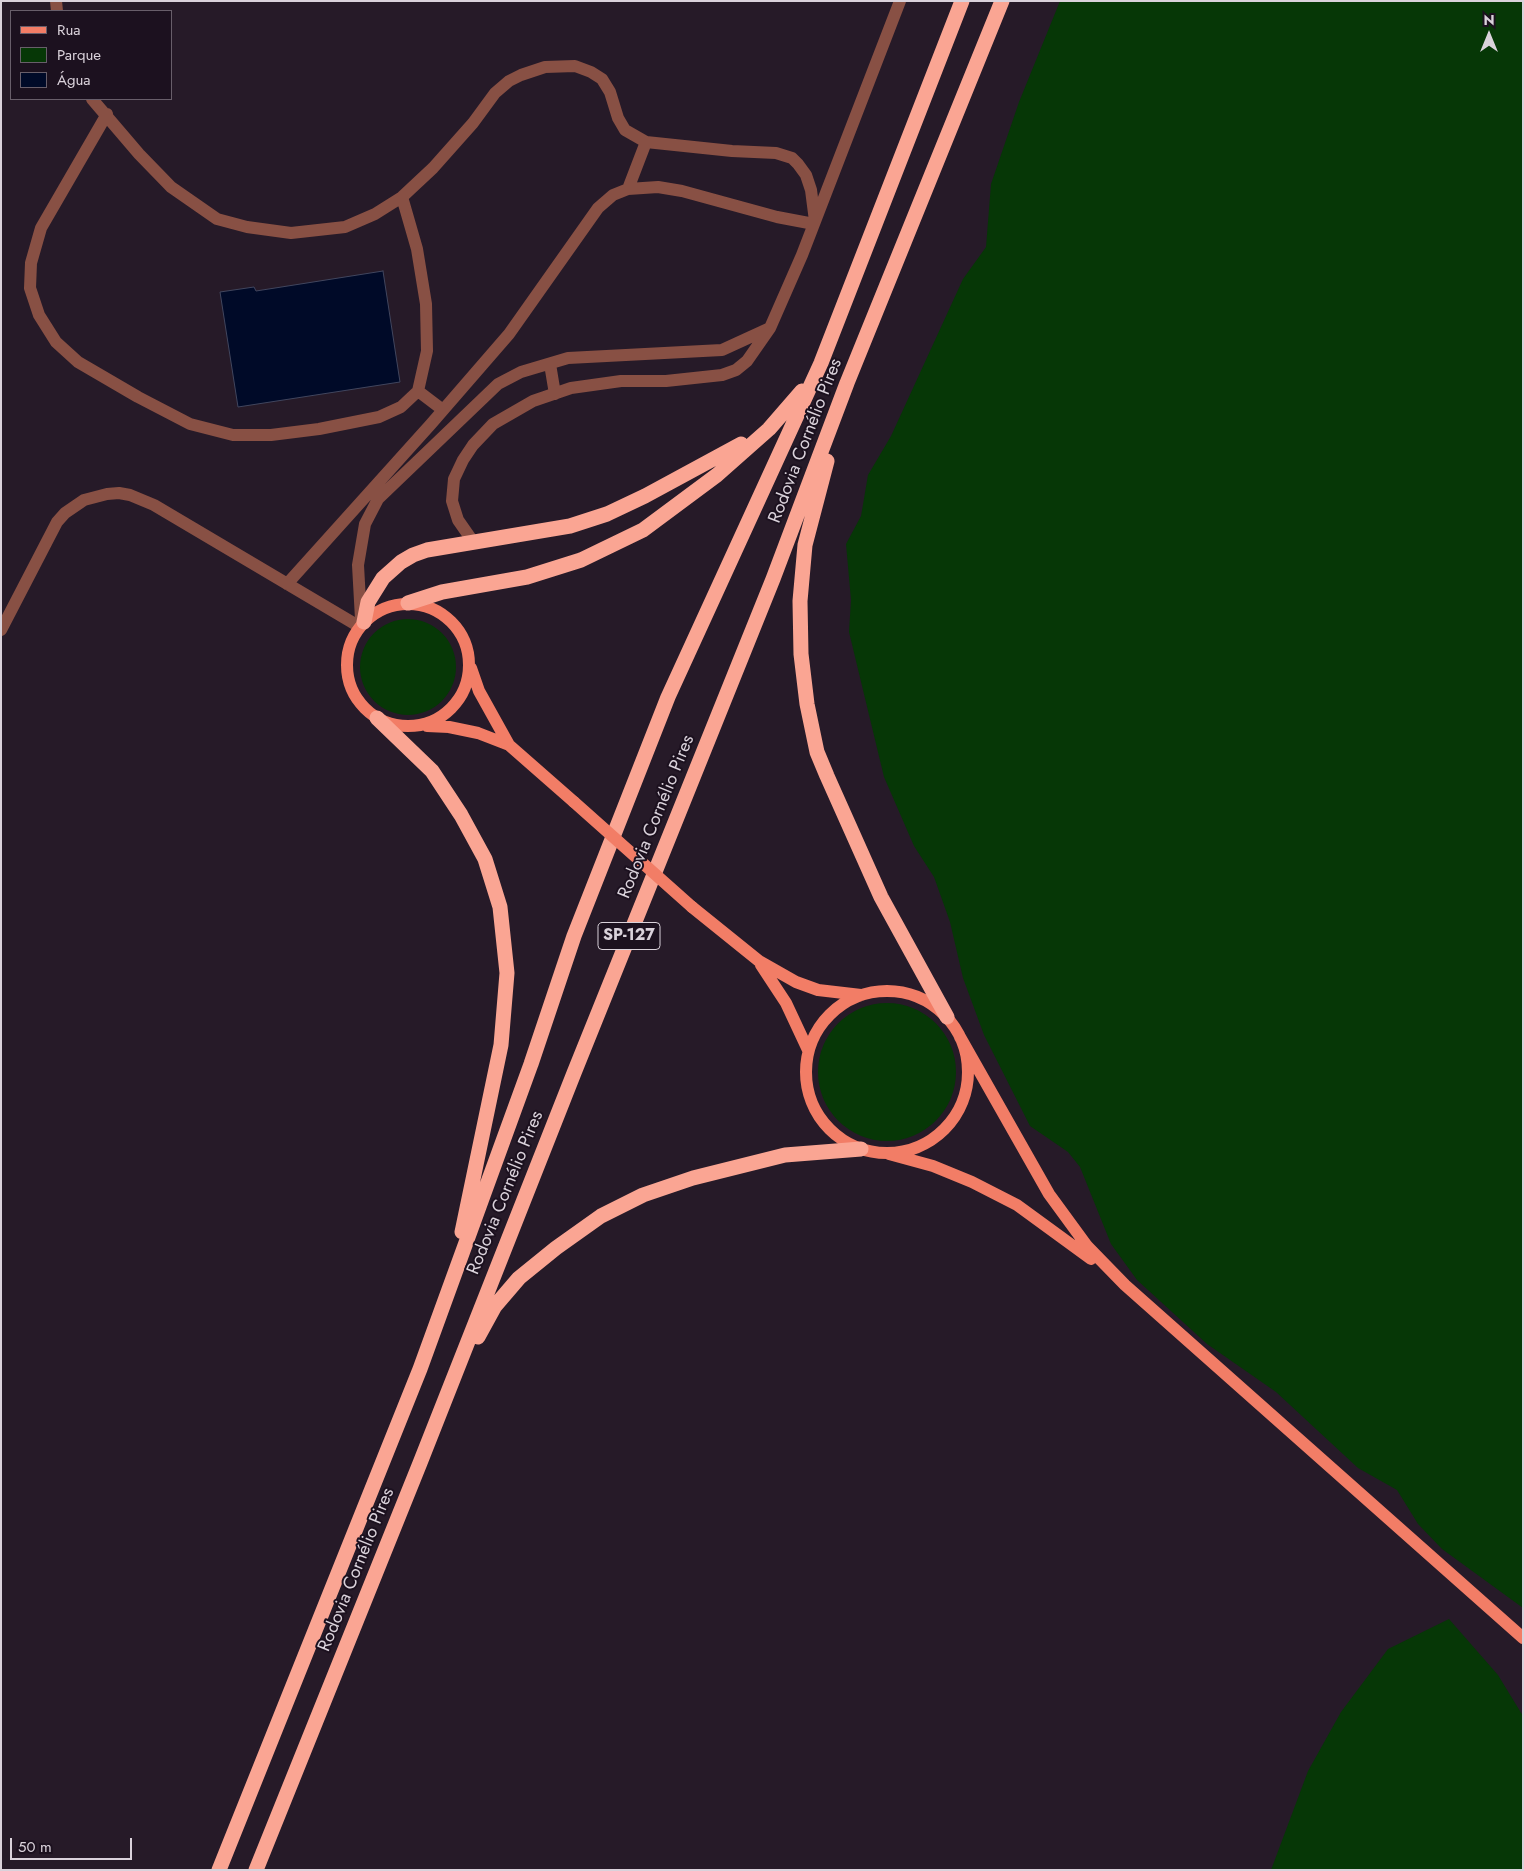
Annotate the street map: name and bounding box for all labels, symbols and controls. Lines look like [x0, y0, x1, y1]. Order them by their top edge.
legend [10, 10, 172, 100]
north arrow [1464, 10, 1514, 60]
text: N [1483, 10, 1495, 30]
text: Rua [57, 19, 81, 41]
text: Parque [57, 44, 101, 66]
text: Água [57, 69, 91, 91]
street label: Rodovia Cornélio Pires [765, 356, 847, 526]
street label: Rodovia Cornélio Pires [614, 732, 700, 902]
road number: SP-127 [598, 922, 660, 949]
street label: Rodovia Cornélio Pires [463, 1108, 549, 1278]
street label: Rodovia Cornélio Pires [314, 1485, 400, 1655]
scale bar [12, 1828, 135, 1860]
text: 50 m [18, 1836, 52, 1858]

